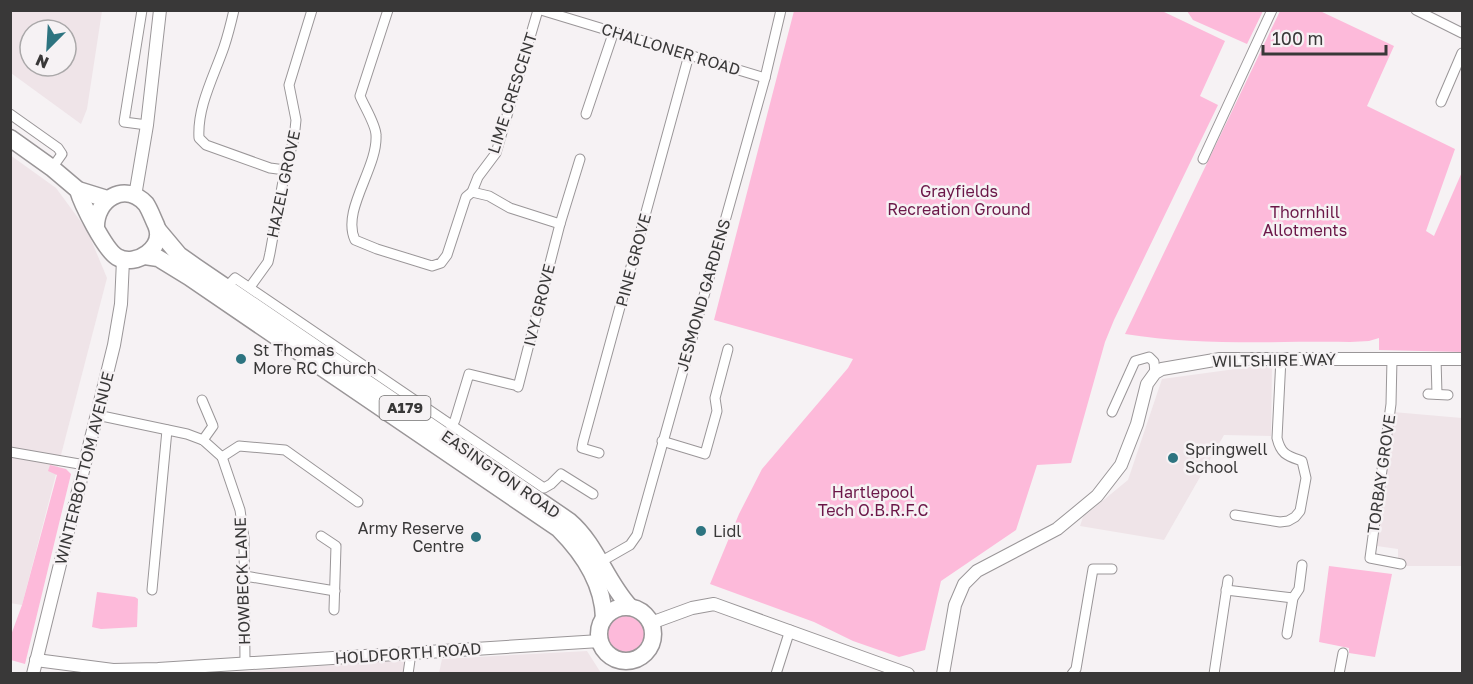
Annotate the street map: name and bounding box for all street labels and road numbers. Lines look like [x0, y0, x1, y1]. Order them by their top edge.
street label: CHALLONER ROAD [599, 18, 743, 80]
street label: LIME CRESCENT [483, 30, 541, 156]
street label: HAZEL GROVE [262, 128, 304, 240]
street label: PINE GROVE [611, 211, 655, 309]
street label: JESMOND GARDENS [672, 216, 734, 374]
street label: IVY GROVE [519, 262, 559, 348]
street label: WILTSHIRE WAY [1212, 349, 1337, 371]
street label: WINTERBOTTOM AVENUE [50, 369, 118, 567]
road number: A179 [380, 396, 430, 420]
street label: TORBAY GROVE [1363, 413, 1399, 535]
street label: EASINGTON ROAD [438, 425, 564, 523]
street label: HOWBECK LANE [230, 517, 254, 645]
street label: HOLDFORTH ROAD [334, 638, 482, 668]

